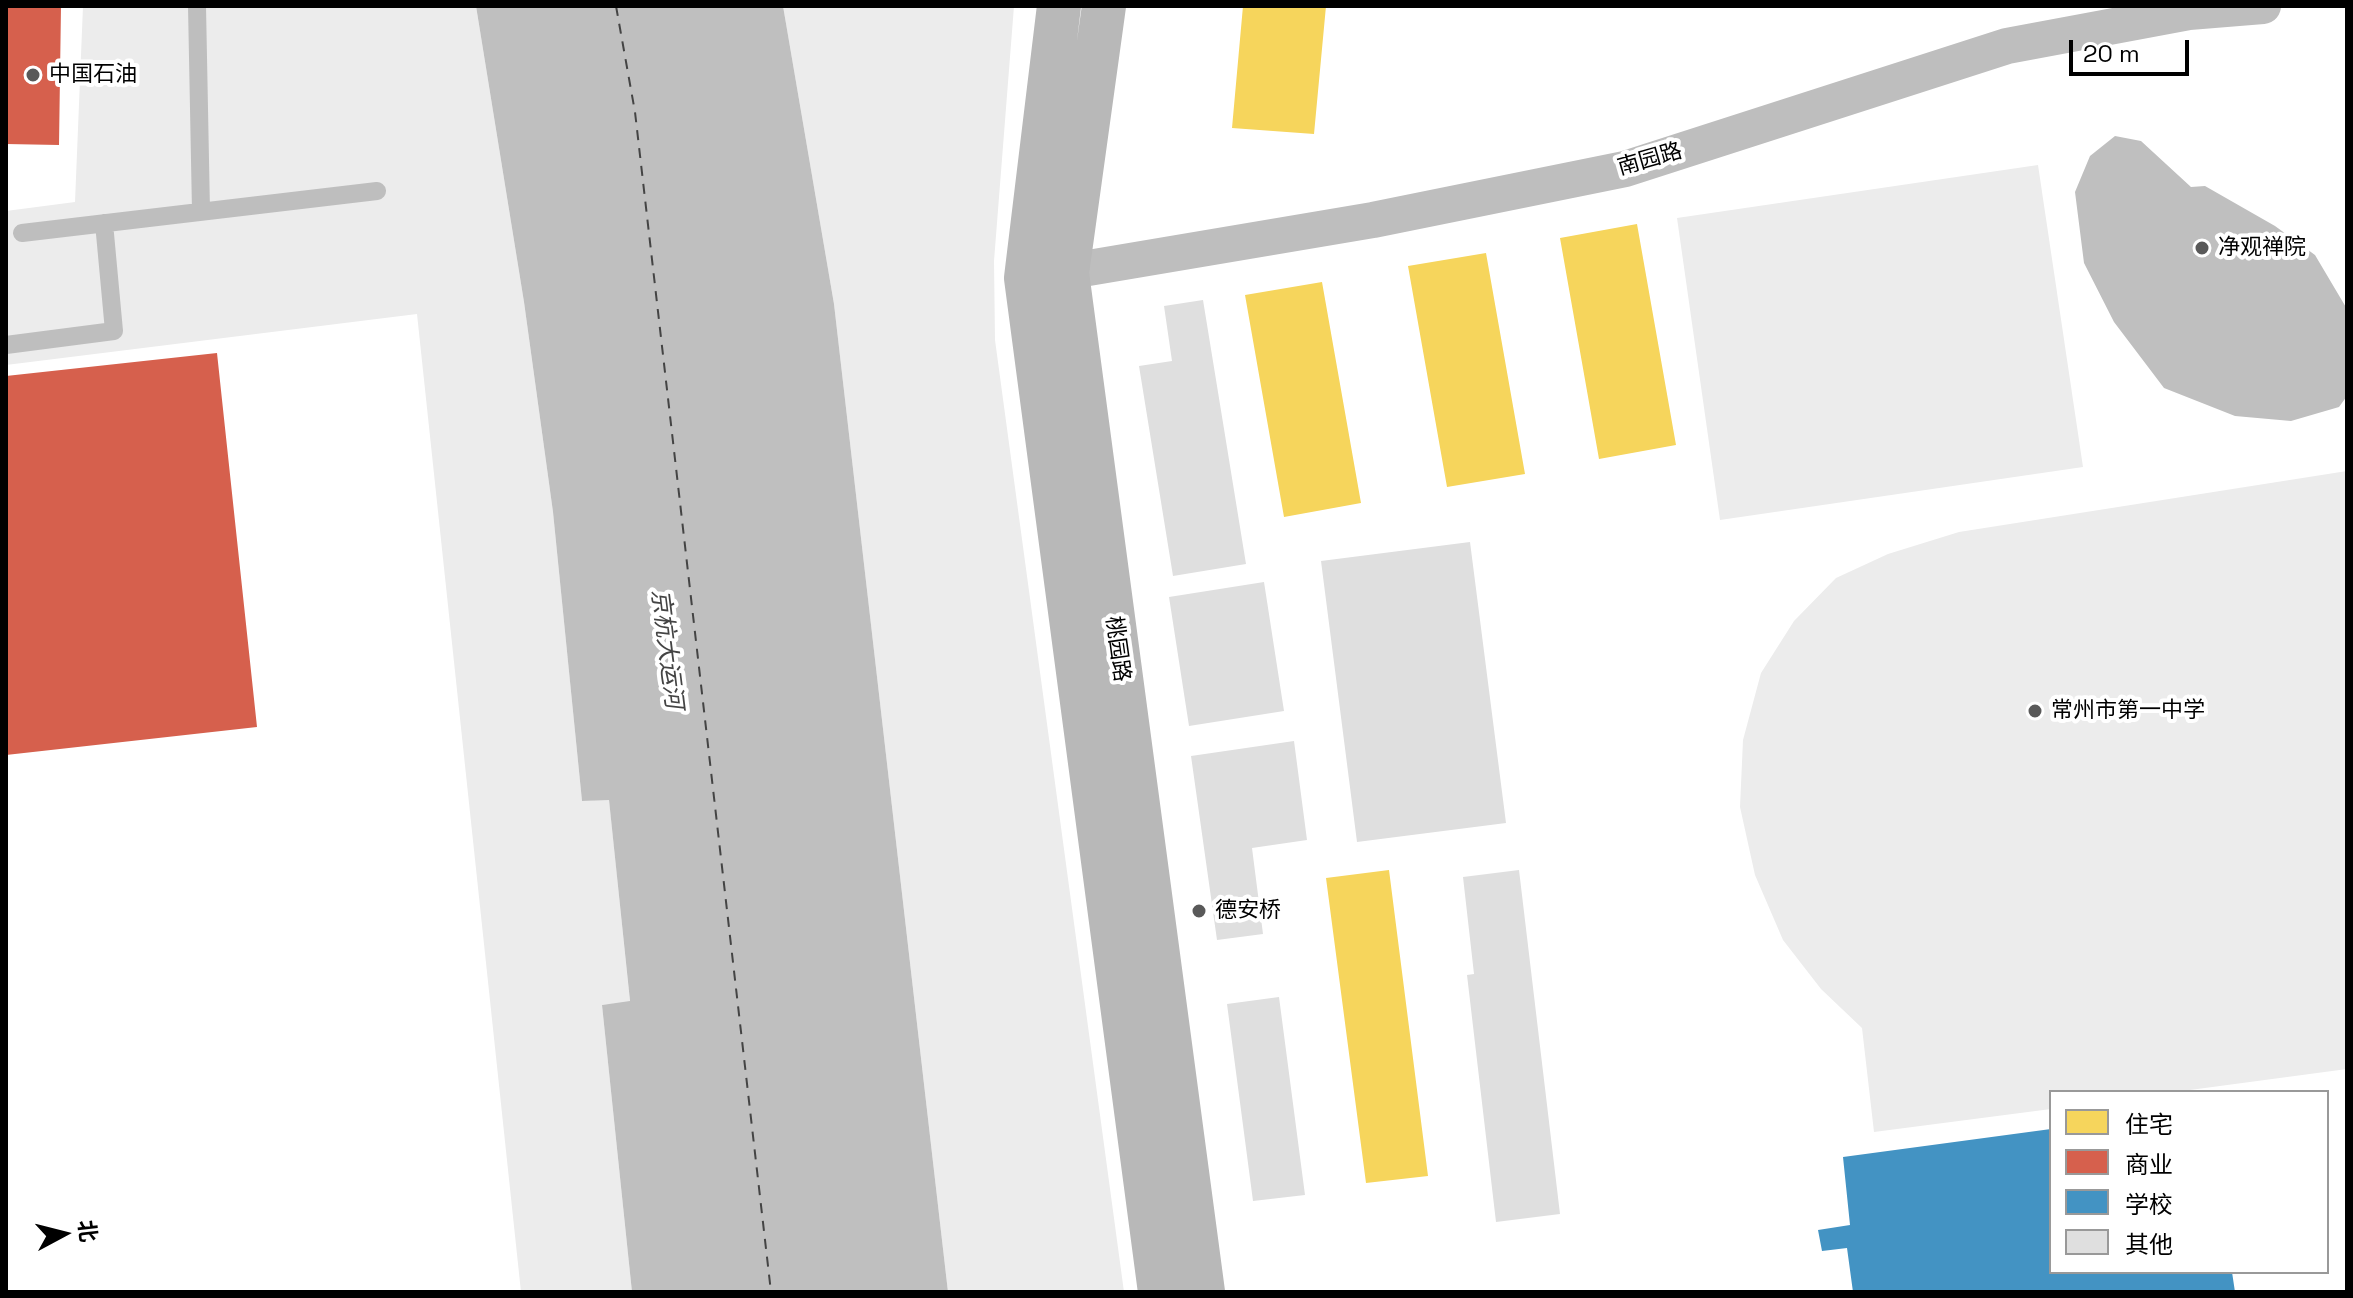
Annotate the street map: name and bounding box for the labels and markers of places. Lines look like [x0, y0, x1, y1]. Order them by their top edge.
place label: 中国石油 [49, 62, 137, 88]
marker: 中国石油 [24, 66, 42, 84]
place label: 净观禅院 [2218, 235, 2306, 261]
marker: 净观禅院 [2193, 239, 2211, 257]
place label: 常州市第一中学 [2051, 698, 2205, 724]
marker: 常州市第一中学 [2026, 702, 2044, 720]
place label: 德安桥 [1215, 898, 1281, 924]
marker: 德安桥 [1190, 902, 1208, 920]

